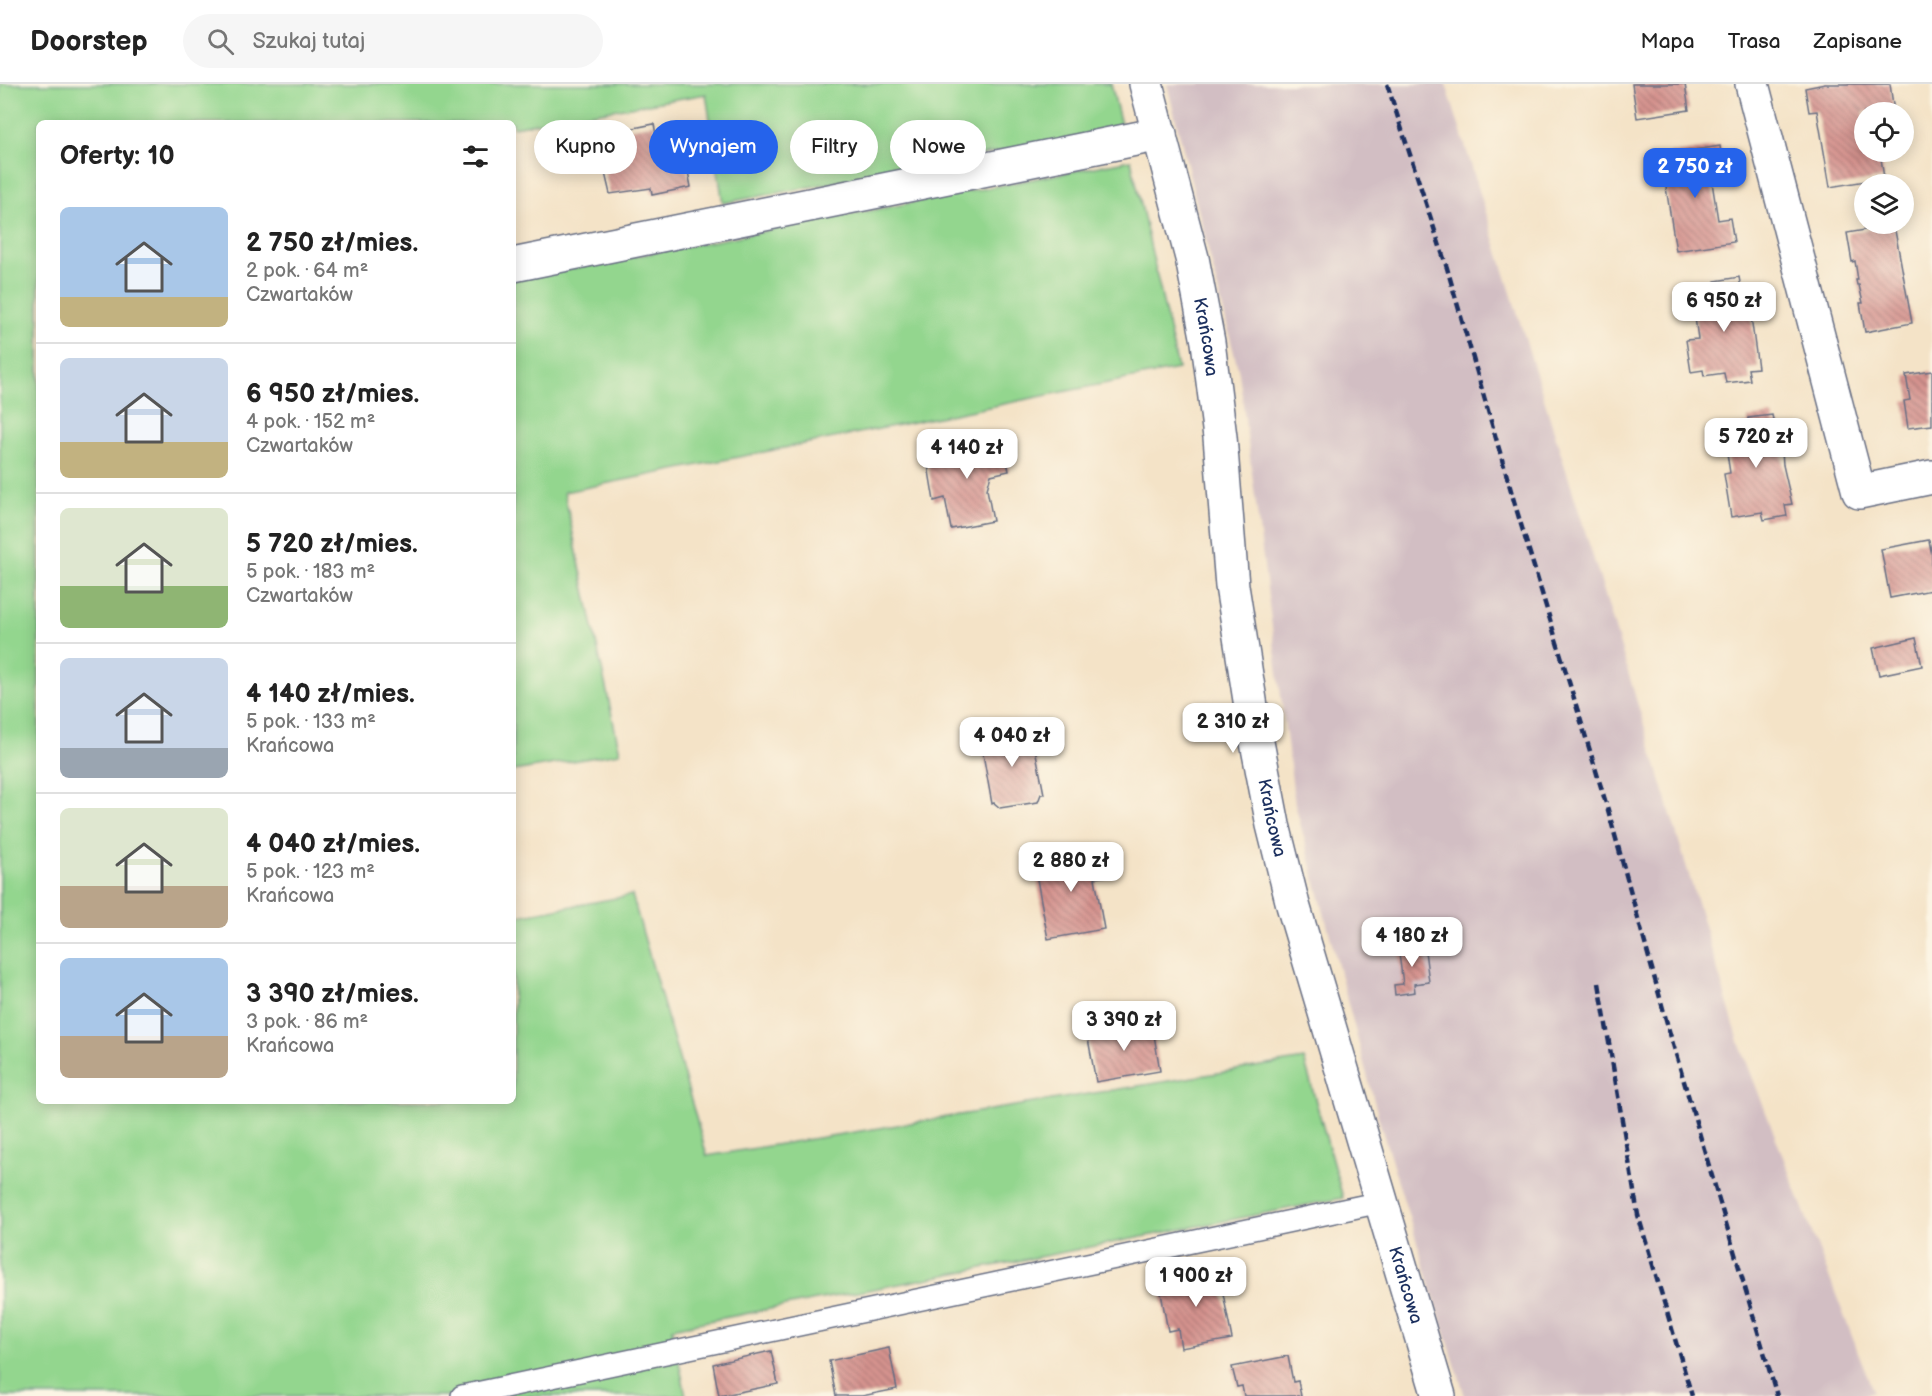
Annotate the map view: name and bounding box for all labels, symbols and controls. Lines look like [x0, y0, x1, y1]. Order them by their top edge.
search box [183, 14, 603, 68]
text: Doorstep [30, 25, 147, 58]
icon: search [204, 25, 237, 58]
text: Szukaj tutaj [252, 28, 365, 55]
text: Mapa [1641, 29, 1695, 54]
text: Trasa [1728, 29, 1781, 54]
text: Zapisane [1814, 29, 1902, 54]
map controls [1854, 102, 1914, 234]
button: locate [1854, 102, 1914, 162]
chip: Kupno [534, 120, 637, 174]
chip: Wynajem [649, 120, 778, 174]
chip: Filtry [790, 120, 878, 174]
chip: Nowe [890, 120, 986, 174]
icon: filters [459, 140, 492, 173]
text: Oferty: 10 [60, 141, 175, 172]
pin: 2 750 zł [1633, 148, 1757, 199]
text: 2 750 zł [1657, 155, 1733, 179]
button: layers [1854, 174, 1914, 234]
text: 2 750 zł/mies. [246, 228, 418, 259]
icon: home [108, 231, 180, 303]
text: 2 pok. · 64 m² [246, 259, 368, 283]
pin: 6 950 zł [1662, 282, 1786, 333]
text: Czwartaków [246, 283, 353, 307]
text: 6 950 zł [1686, 289, 1762, 313]
street label: Krańcowa [1189, 296, 1223, 377]
text: 6 950 zł/mies. [246, 379, 419, 410]
icon: home [108, 382, 180, 454]
text: 4 pok. · 152 m² [246, 410, 375, 434]
pin: 5 720 zł [1694, 418, 1818, 469]
text: 5 720 zł [1719, 425, 1793, 449]
pin: 4 140 zł [905, 429, 1029, 480]
text: Czwartaków [246, 434, 353, 458]
text: 4 140 zł [931, 436, 1003, 460]
text: 5 720 zł/mies. [246, 529, 418, 560]
icon: home [108, 532, 180, 604]
text: 5 pok. · 183 m² [246, 560, 375, 584]
text: Czwartaków [246, 584, 353, 608]
text: 4 140 zł/mies. [246, 679, 415, 710]
icon: home [108, 682, 180, 754]
pin: 2 310 zł [1171, 703, 1295, 754]
text: 5 pok. · 133 m² [246, 710, 376, 734]
text: 2 310 zł [1197, 710, 1269, 734]
pin: 4 040 zł [950, 717, 1074, 768]
text: 4 040 zł [974, 724, 1050, 748]
text: Krańcowa [246, 734, 334, 758]
street label: Krańcowa [1254, 777, 1291, 859]
text: 4 040 zł/mies. [246, 829, 420, 860]
icon: home [108, 832, 180, 904]
pin: 2 880 zł [1009, 842, 1133, 893]
text: 2 880 zł [1033, 849, 1109, 873]
text: 5 pok. · 123 m² [246, 860, 375, 884]
text: Krańcowa [246, 884, 334, 908]
pin: 4 180 zł [1350, 917, 1474, 968]
text: 4 180 zł [1376, 924, 1449, 948]
text: 3 390 zł/mies. [246, 979, 419, 1010]
icon: home [108, 982, 180, 1054]
pin: 3 390 zł [1062, 1001, 1186, 1052]
text: 3 390 zł [1086, 1008, 1162, 1032]
text: 3 pok. · 86 m² [246, 1010, 368, 1034]
text: Krańcowa [246, 1034, 334, 1058]
street label: Krańcowa [1385, 1244, 1427, 1326]
pin: 1 900 zł [1134, 1257, 1258, 1308]
text: 1 900 zł [1159, 1264, 1233, 1288]

